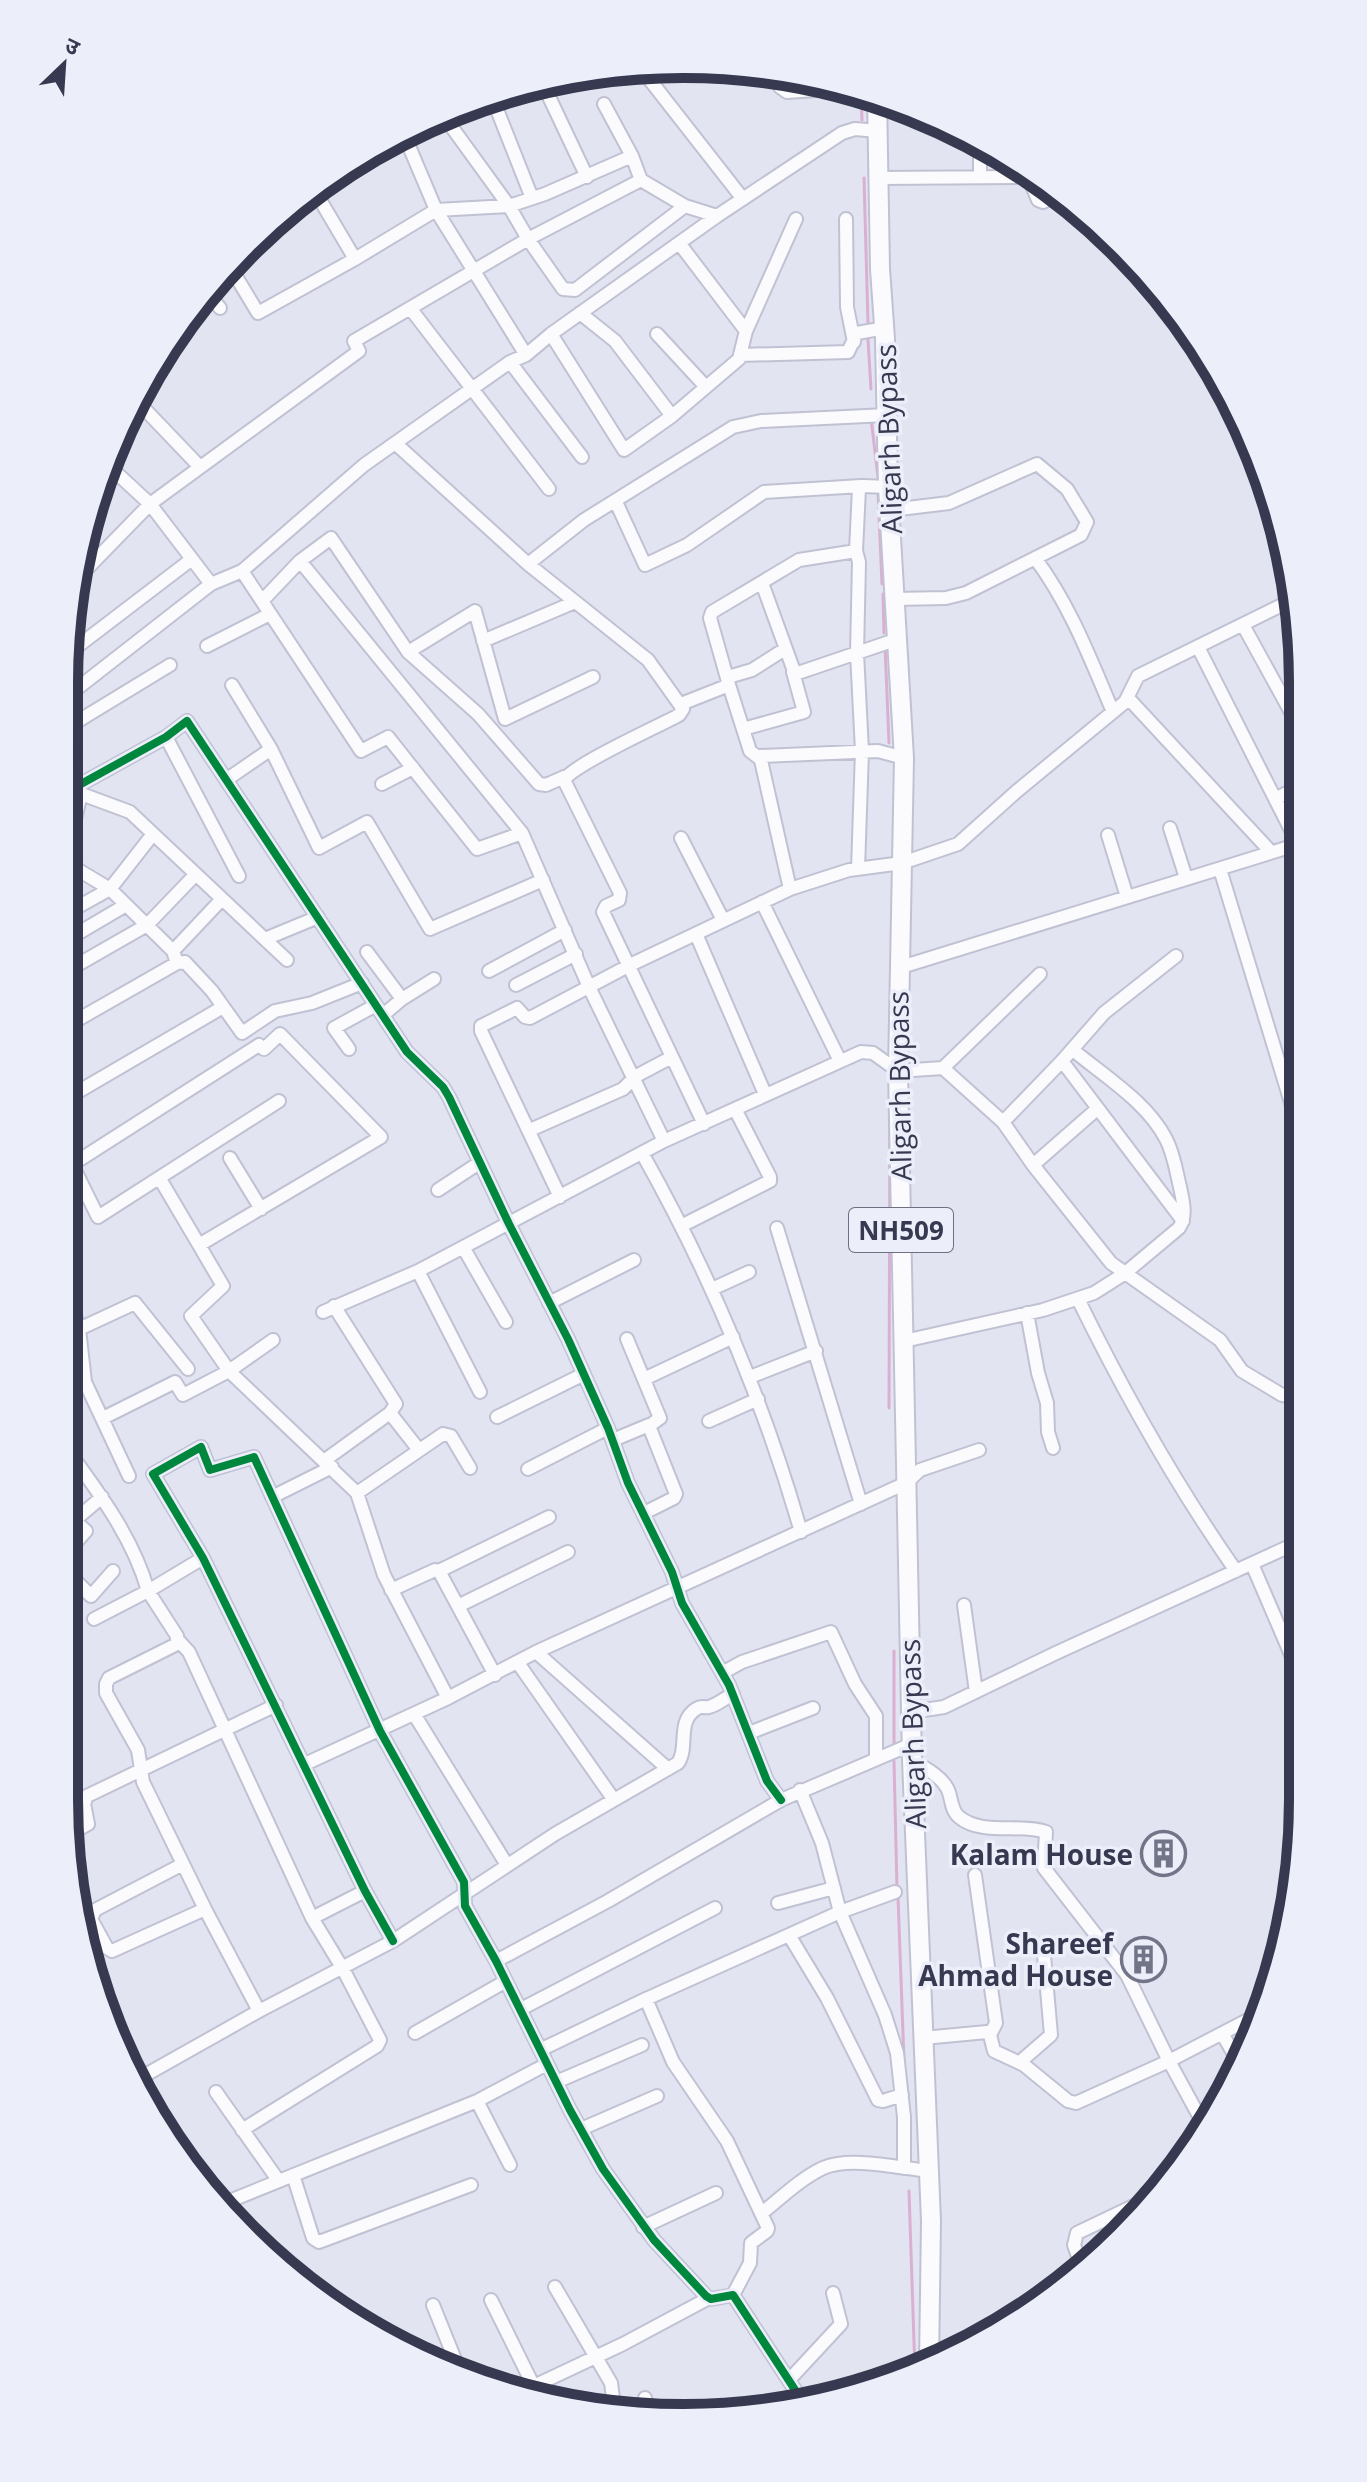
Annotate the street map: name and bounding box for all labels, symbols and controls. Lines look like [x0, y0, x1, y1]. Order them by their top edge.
north arrow [24, 24, 104, 104]
text: उ [61, 29, 86, 62]
street label: Aligarh Bypass [866, 343, 910, 535]
street label: Aligarh Bypass [878, 991, 920, 1181]
road number: NH509 [849, 1208, 953, 1252]
street label: Aligarh Bypass [890, 1638, 934, 1830]
building icon: Kalam House [1140, 1830, 1188, 1878]
place label: Kalam House [950, 1835, 1133, 1873]
place label: Shareef Ahmad House [918, 1924, 1115, 1994]
building icon: Shareef Ahmad House [1120, 1935, 1168, 1983]

